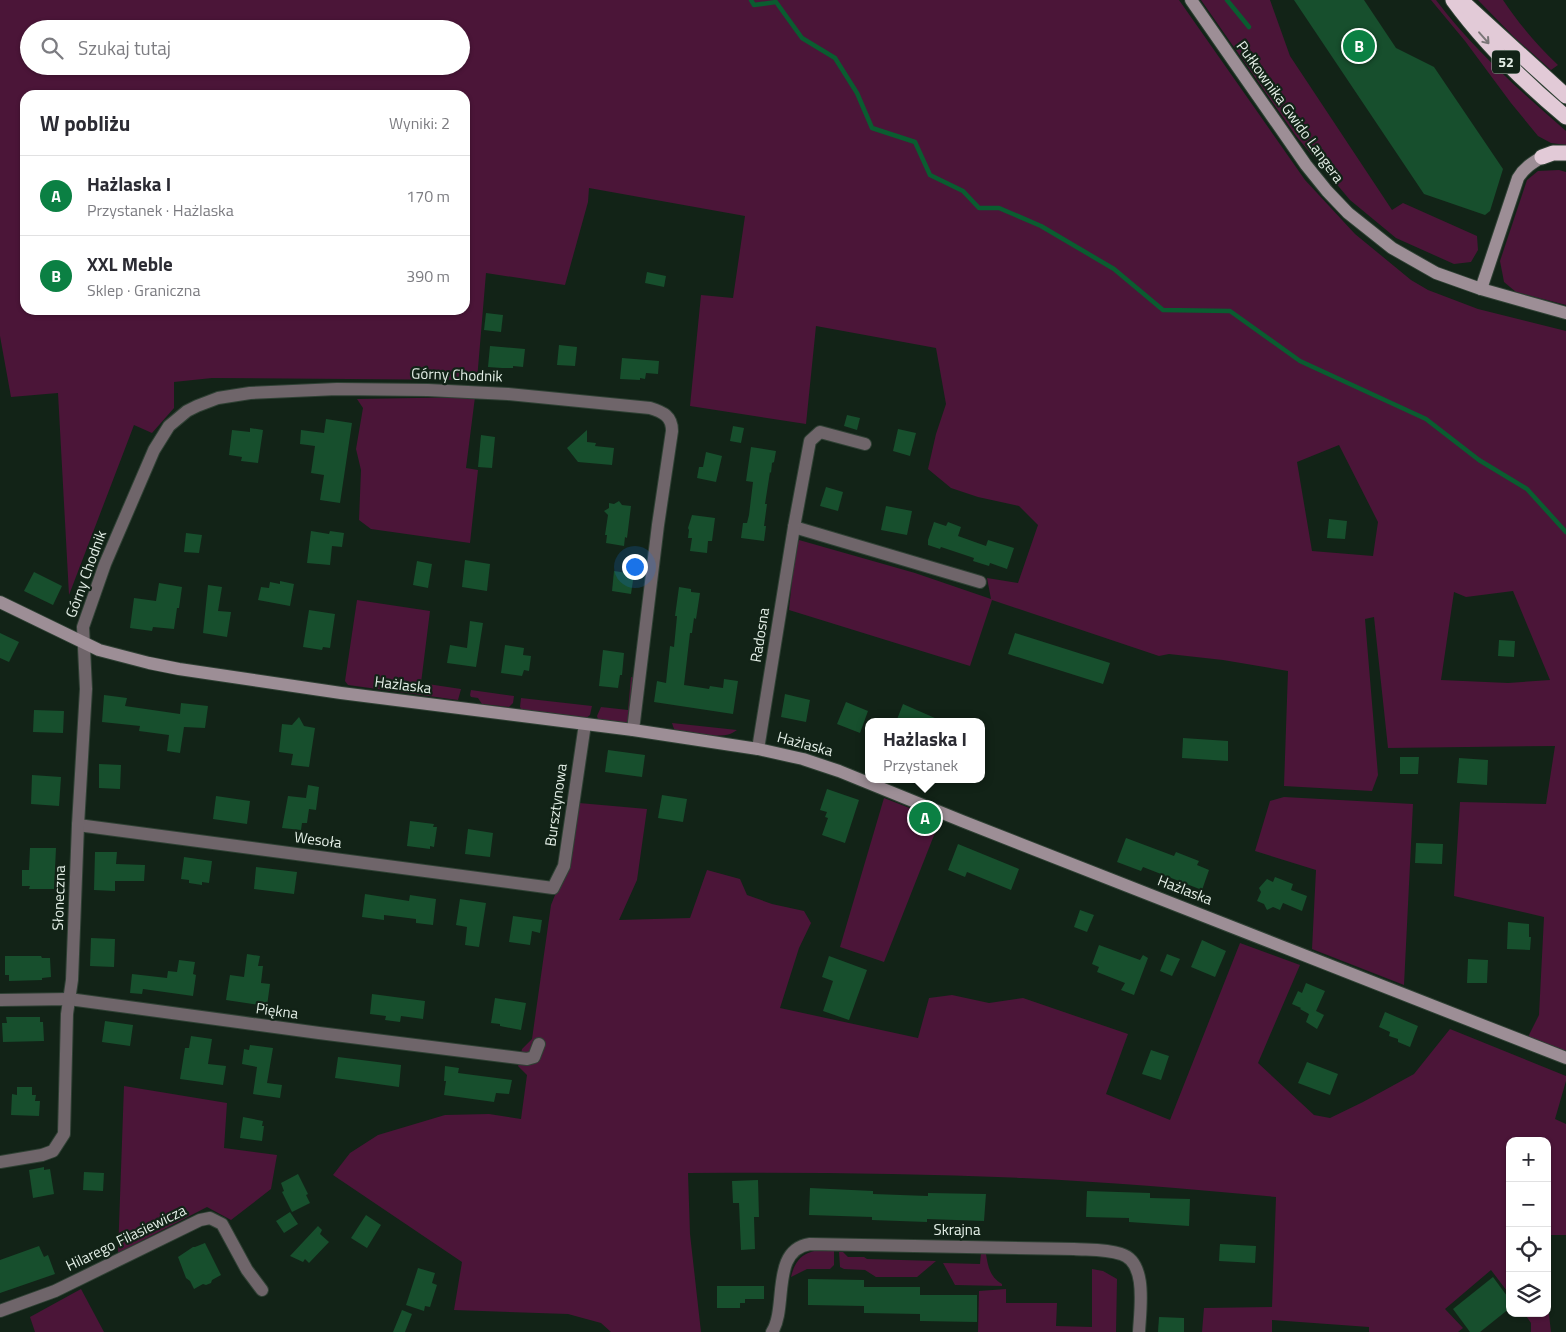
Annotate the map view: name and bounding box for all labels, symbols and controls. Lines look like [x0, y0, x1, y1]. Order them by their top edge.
search box [20, 20, 470, 75]
pin: B [1343, 27, 1375, 65]
one-way arrow [1478, 32, 1489, 45]
text: Szukaj tutaj [78, 33, 171, 62]
icon: search [38, 34, 66, 62]
street label: Pułkownika Gwido Langera [1231, 36, 1350, 188]
road number: 52 [1492, 51, 1520, 74]
text: W pobliżu [40, 107, 130, 139]
text: Wyniki: 2 [389, 111, 450, 135]
text: Hażlaska I [87, 169, 171, 198]
text: A [51, 184, 61, 208]
text: 170 m [406, 184, 450, 208]
text: Przystanek · Hażlaska [87, 198, 234, 222]
text: XXL Meble [87, 249, 173, 278]
text: B [51, 264, 61, 288]
text: 390 m [406, 264, 450, 288]
text: Sklep · Graniczna [87, 278, 200, 302]
street label: Górny Chodnik [411, 361, 503, 388]
street label: Górny Chodnik [59, 527, 112, 621]
your location [622, 554, 648, 580]
street label: Radosna [744, 605, 775, 664]
street label: Hażlaska [373, 670, 433, 699]
popup [865, 718, 985, 783]
text: Hażlaska I [883, 724, 967, 753]
street label: Hażlaska [775, 725, 836, 762]
text: Przystanek [883, 753, 958, 777]
street label: Bursztynowa [538, 762, 573, 848]
pin: A [909, 799, 941, 837]
street label: Wesoła [293, 825, 344, 854]
street label: Słoneczna [46, 864, 71, 931]
street label: Hażlaska [1154, 869, 1216, 911]
street label: Piękna [254, 996, 300, 1025]
map controls [1506, 1137, 1551, 1317]
button: + [1506, 1137, 1551, 1182]
button: − [1506, 1182, 1551, 1227]
street label: Hilarego Filasiewicza [62, 1198, 190, 1277]
street label: Skrajna [934, 1218, 981, 1241]
button: locate [1506, 1227, 1551, 1272]
button: layers [1506, 1272, 1551, 1317]

